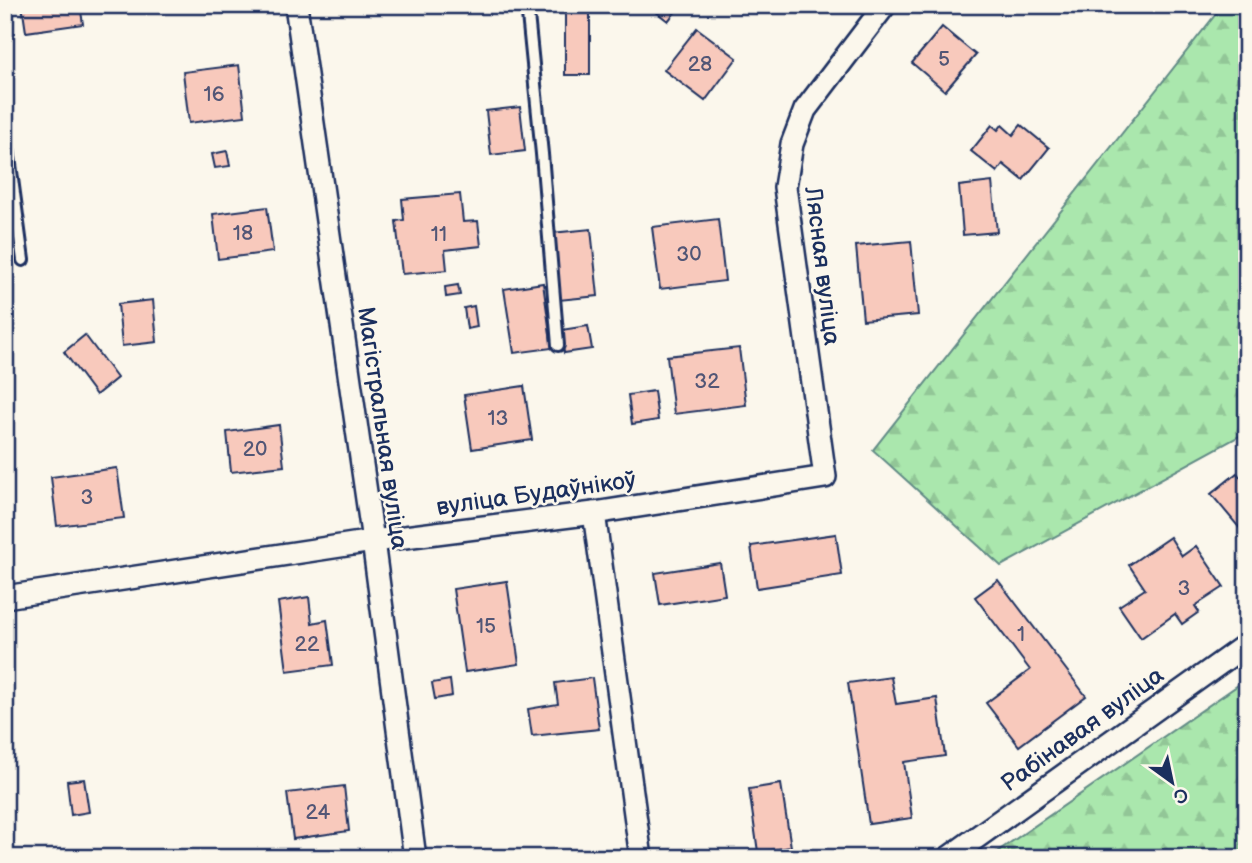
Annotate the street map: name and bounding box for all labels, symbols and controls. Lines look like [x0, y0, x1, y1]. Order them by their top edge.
house number: 5 [938, 47, 950, 72]
house number: 28 [688, 52, 712, 77]
house number: 16 [204, 82, 225, 107]
street label: Лясная вуліца [798, 184, 847, 347]
house number: 18 [233, 221, 253, 246]
house number: 11 [431, 222, 447, 247]
house number: 30 [676, 242, 702, 267]
street label: Магістральная вуліца [351, 305, 414, 551]
house number: 32 [694, 369, 720, 394]
house number: 13 [487, 406, 509, 431]
house number: 20 [243, 437, 267, 462]
street label: вуліца Будаўнікоў [435, 465, 638, 522]
house number: 3 [81, 485, 93, 510]
house number: 3 [1178, 576, 1190, 601]
house number: 15 [476, 614, 496, 639]
house number: 1 [1017, 622, 1025, 647]
house number: 22 [295, 632, 320, 657]
street label: Рабінавая вуліца [995, 661, 1169, 798]
north arrow [1136, 748, 1206, 818]
text: С [1169, 782, 1192, 808]
house number: 24 [306, 800, 331, 825]

